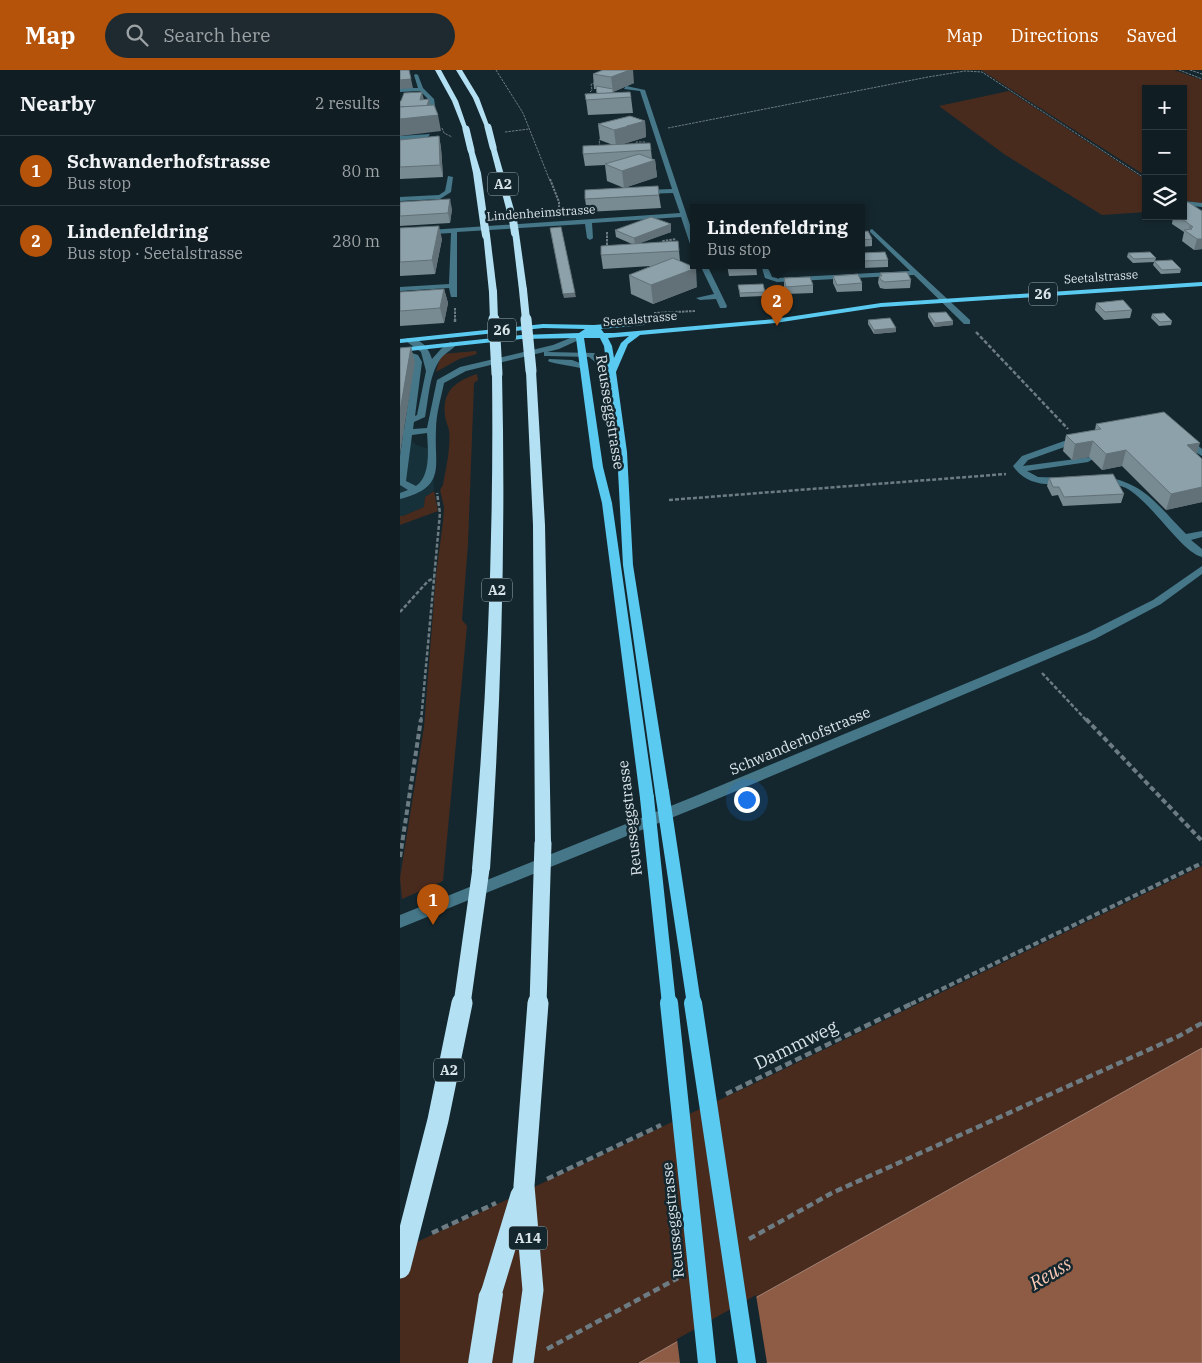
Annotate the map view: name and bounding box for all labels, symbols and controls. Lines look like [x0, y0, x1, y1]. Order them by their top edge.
search box [105, 13, 455, 58]
text: Map [25, 19, 75, 51]
icon: search [123, 21, 151, 49]
text: Search here [163, 23, 270, 47]
text: Map [946, 24, 983, 47]
text: Directions [1011, 24, 1099, 47]
text: Saved [1127, 24, 1177, 47]
map controls [1142, 85, 1187, 220]
button: + [1142, 85, 1187, 130]
text: Nearby [20, 89, 96, 117]
text: 2 results [315, 93, 380, 113]
button: − [1142, 130, 1187, 175]
text: Schwanderhofstrasse [67, 149, 271, 173]
text: 1 [31, 161, 41, 181]
text: 80 m [342, 161, 380, 181]
road number: A2 [488, 172, 518, 196]
text: Bus stop [67, 173, 131, 193]
button: layers [1142, 175, 1187, 220]
street label: Lindenheimstrasse [486, 201, 596, 224]
popup [690, 204, 865, 269]
text: Lindenfeldring [707, 215, 848, 239]
text: Lindenfeldring [67, 219, 208, 243]
text: 2 [31, 231, 41, 251]
text: 280 m [332, 231, 380, 251]
text: Bus stop [707, 239, 771, 259]
text: Bus stop · Seetalstrasse [67, 243, 243, 263]
street label: Seetalstrasse [1063, 266, 1139, 287]
road number: 26 [1029, 282, 1057, 305]
pin: 2 [761, 285, 793, 326]
street label: Seetalstrasse [602, 308, 678, 329]
road number: 26 [488, 318, 516, 342]
street label: Reusseggstrasse [592, 353, 629, 471]
road number: A2 [482, 578, 512, 602]
street label: Schwanderhofstrasse [726, 702, 873, 779]
street label: Reusseggstrasse [613, 759, 646, 877]
your location [734, 787, 760, 813]
pin: 1 [417, 884, 449, 925]
street label: Dammweg [750, 1014, 841, 1075]
road number: A2 [434, 1058, 464, 1082]
street label: Reusseggstrasse [657, 1161, 688, 1279]
road number: A14 [509, 1226, 547, 1250]
water label: Reuss [1024, 1251, 1075, 1295]

